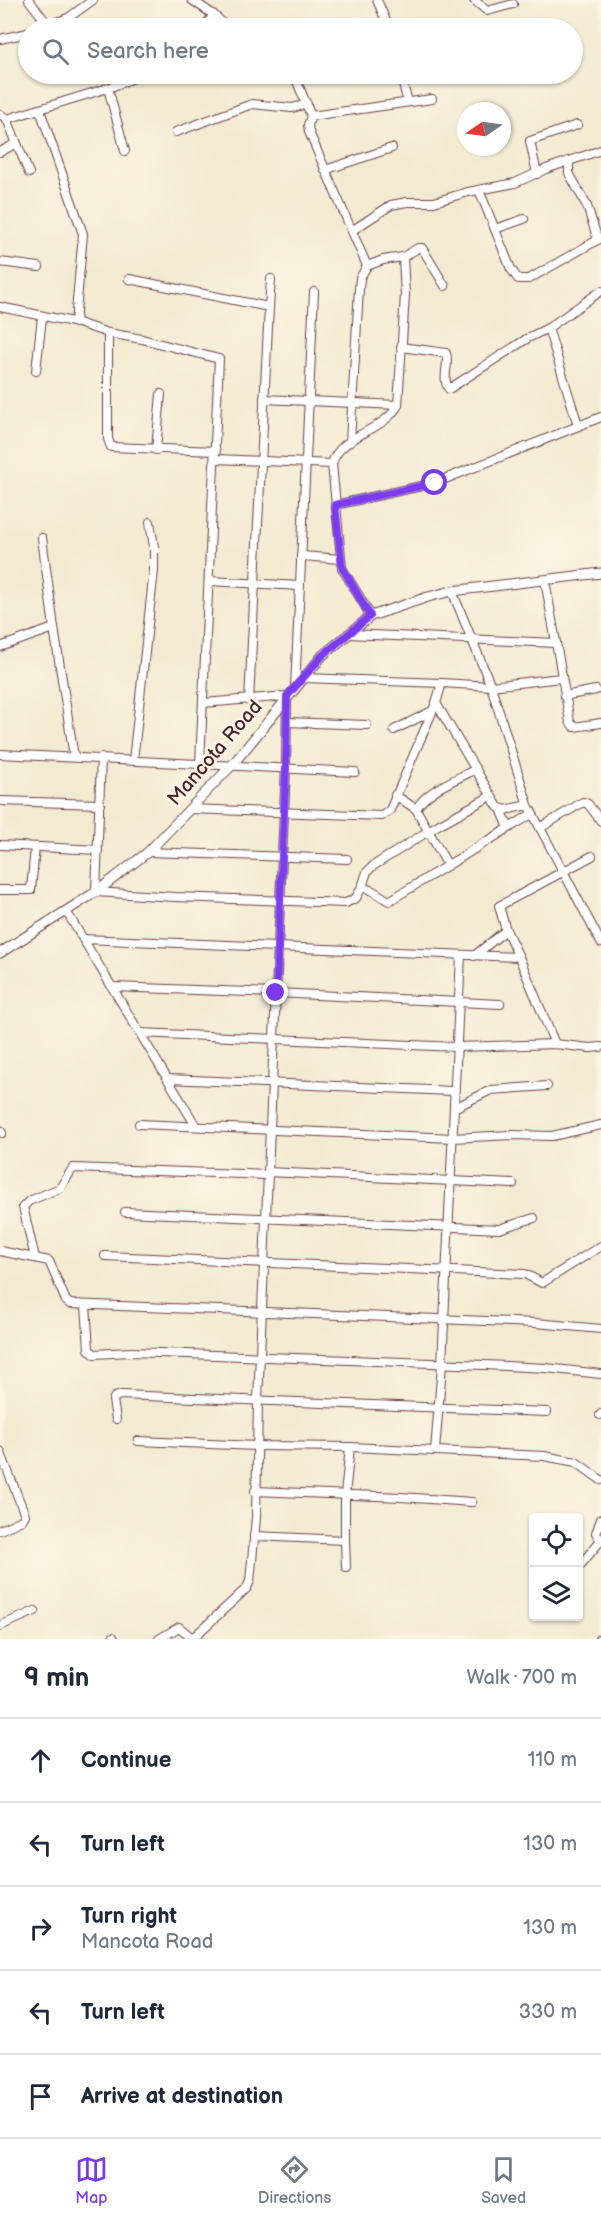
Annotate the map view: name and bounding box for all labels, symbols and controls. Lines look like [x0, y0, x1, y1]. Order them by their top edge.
search box [18, 18, 583, 84]
icon: search [39, 35, 72, 68]
text: Search here [87, 38, 209, 65]
north arrow [457, 102, 511, 156]
route start [421, 469, 447, 495]
street label: Mancota Road [163, 695, 267, 811]
route end [262, 979, 288, 1005]
map controls [529, 1513, 583, 1621]
button: locate [529, 1513, 583, 1567]
button: layers [529, 1567, 583, 1621]
text: 9 min [24, 1663, 89, 1694]
text: Walk · 700 m [467, 1666, 577, 1690]
icon: ahead [24, 1744, 57, 1777]
text: Continue [81, 1747, 171, 1774]
text: 110 m [528, 1748, 577, 1772]
icon: left [24, 1828, 57, 1861]
text: Turn left [81, 1831, 165, 1858]
text: 130 m [523, 1832, 577, 1856]
text: Turn right [81, 1903, 177, 1930]
icon: right [24, 1912, 57, 1945]
text: 130 m [523, 1916, 577, 1940]
text: Mancota Road [81, 1930, 213, 1954]
icon: left [24, 1996, 57, 2029]
text: Turn left [81, 1999, 165, 2026]
text: 330 m [519, 2000, 577, 2024]
icon: arrive [24, 2080, 57, 2113]
text: Arrive at destination [81, 2083, 283, 2110]
tab: Map [75, 2153, 108, 2208]
tab: Directions [258, 2153, 331, 2208]
tab: Saved [481, 2153, 526, 2208]

